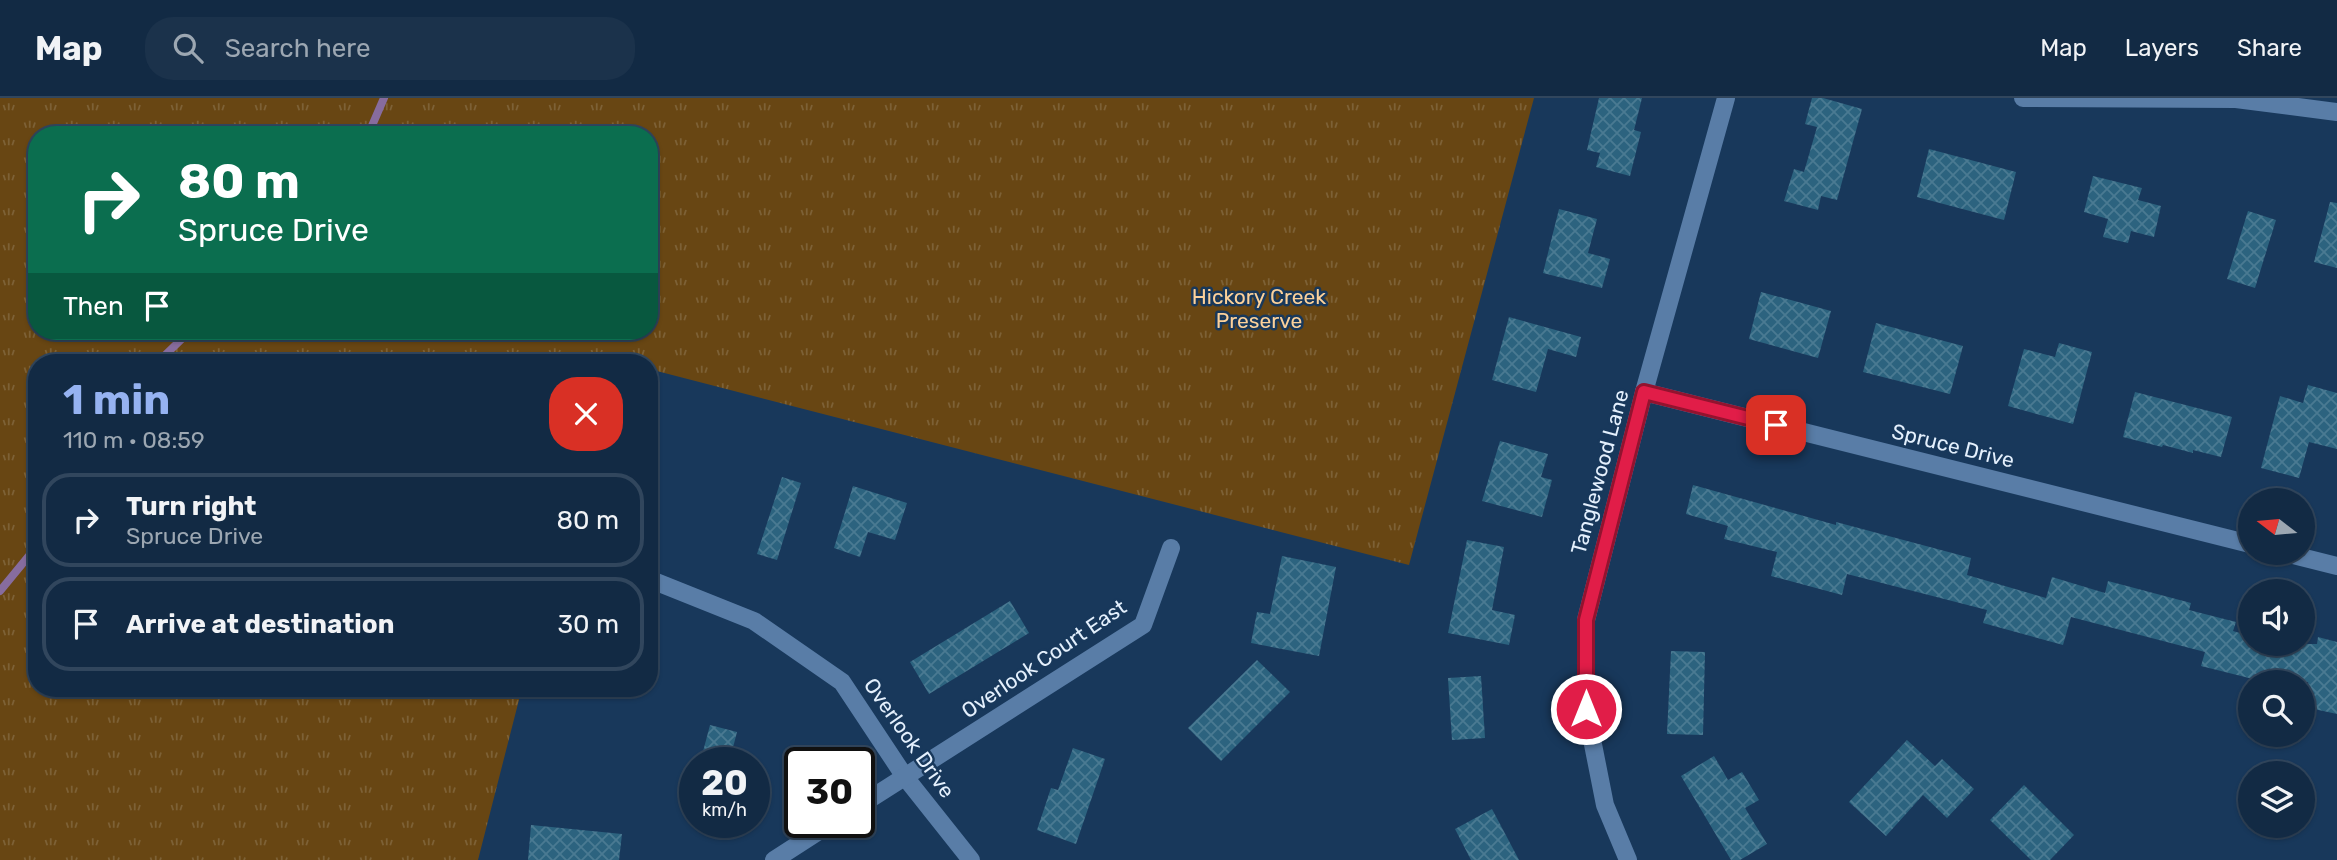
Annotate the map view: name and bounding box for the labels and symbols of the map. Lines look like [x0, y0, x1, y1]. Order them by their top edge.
park label: Hickory Creek Preserve [1192, 284, 1326, 333]
street label: Tanglewood Lane [1565, 387, 1634, 557]
pin [1746, 395, 1806, 455]
street label: Spruce Drive [1889, 418, 2017, 473]
north arrow [2238, 488, 2315, 565]
street label: Overlook Court East [957, 594, 1131, 723]
position arrow [1549, 672, 1623, 746]
street label: Overlook Drive [859, 673, 960, 803]
speed limit sign: 30 [784, 747, 875, 838]

